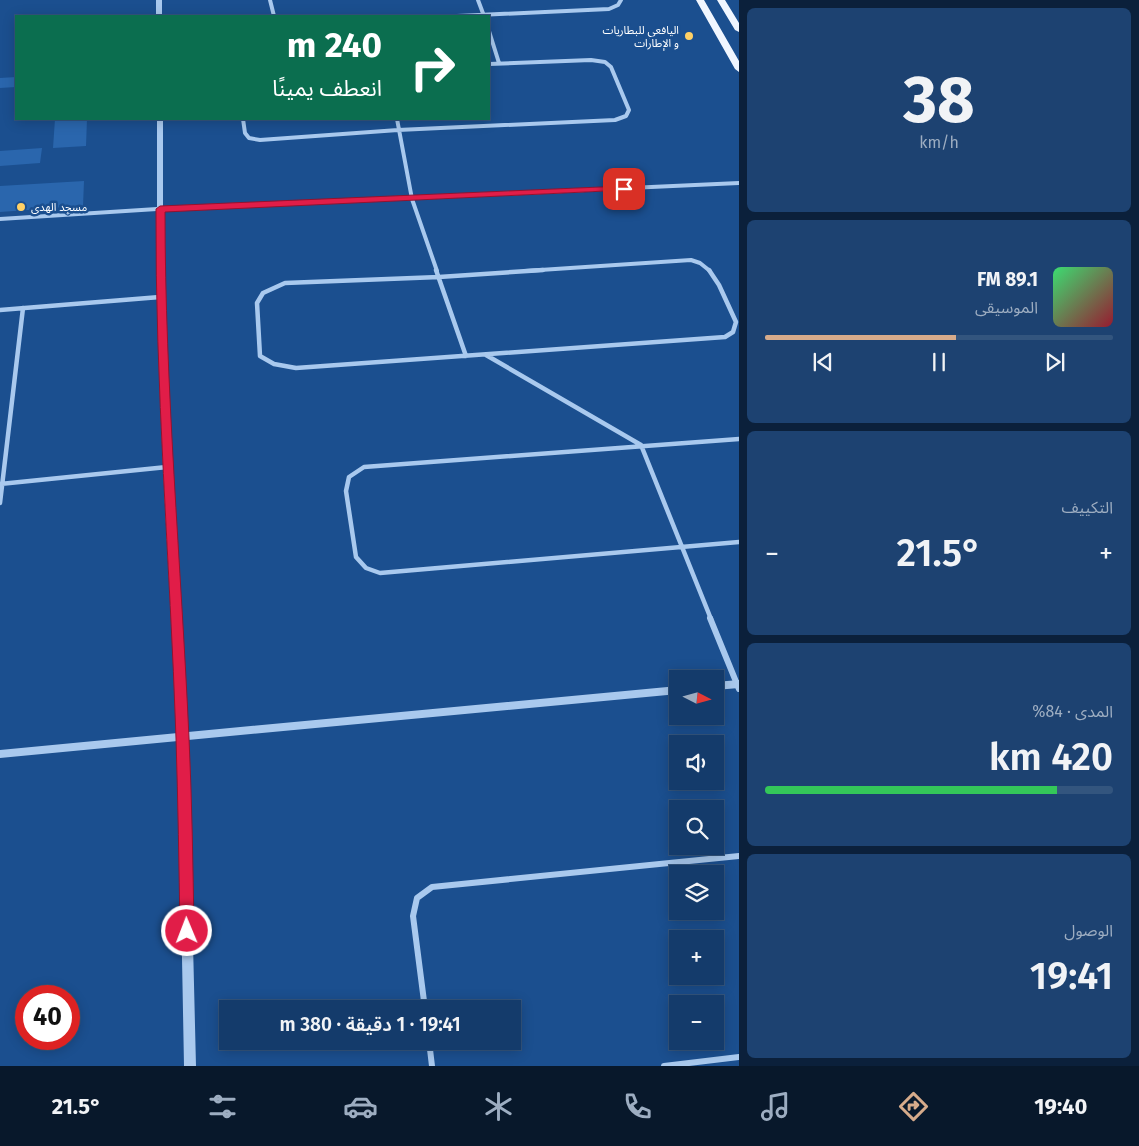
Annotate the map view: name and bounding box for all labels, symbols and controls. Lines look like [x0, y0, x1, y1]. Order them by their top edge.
text: 240 m [287, 24, 382, 66]
place label: اليافعي للبطاريات و الإطارات [602, 24, 679, 51]
marker: اليافعي للبطاريات و الإطارات [683, 30, 695, 42]
icon: right [400, 35, 465, 100]
text: 38 [903, 61, 975, 139]
text: انعطف يمينًا [272, 75, 382, 102]
text: km/h [919, 133, 959, 152]
pin [603, 168, 645, 210]
icon: arrive [610, 175, 638, 203]
marker: مسجد الهدى [15, 201, 27, 213]
place label: مسجد الهدى [31, 201, 87, 214]
text: 89.1 FM [977, 268, 1038, 291]
text: الموسيقى [975, 298, 1038, 317]
icon: previous [809, 348, 837, 376]
icon: pause [925, 348, 953, 376]
icon: next [1041, 348, 1069, 376]
text: التكييف [1061, 498, 1113, 517]
text: 21.5° [897, 530, 981, 576]
text: − [765, 537, 779, 570]
text: + [1099, 537, 1113, 570]
north arrow [669, 670, 724, 725]
map controls [669, 670, 724, 1050]
text: المدى · 84% [1032, 702, 1113, 721]
text: 420 km [989, 734, 1113, 780]
button: sound [669, 735, 724, 790]
button: search [669, 800, 724, 855]
button: layers [669, 865, 724, 920]
position arrow [160, 904, 212, 956]
text: الوصول [1064, 921, 1113, 940]
button: + [669, 930, 724, 985]
text: 19:41 [1030, 953, 1113, 999]
speed limit sign: 40 [15, 985, 80, 1050]
button: − [669, 995, 724, 1050]
text: 19:41 · 1 دقيقة · 380 m [279, 1013, 461, 1036]
icon: filters [205, 1089, 240, 1124]
icon: car [343, 1089, 378, 1124]
icon: climate [481, 1089, 516, 1124]
icon: phone [620, 1089, 655, 1124]
icon: music [758, 1089, 793, 1124]
icon: directions [896, 1089, 931, 1124]
text: 21.5° [52, 1093, 101, 1120]
text: 19:40 [1034, 1093, 1087, 1120]

